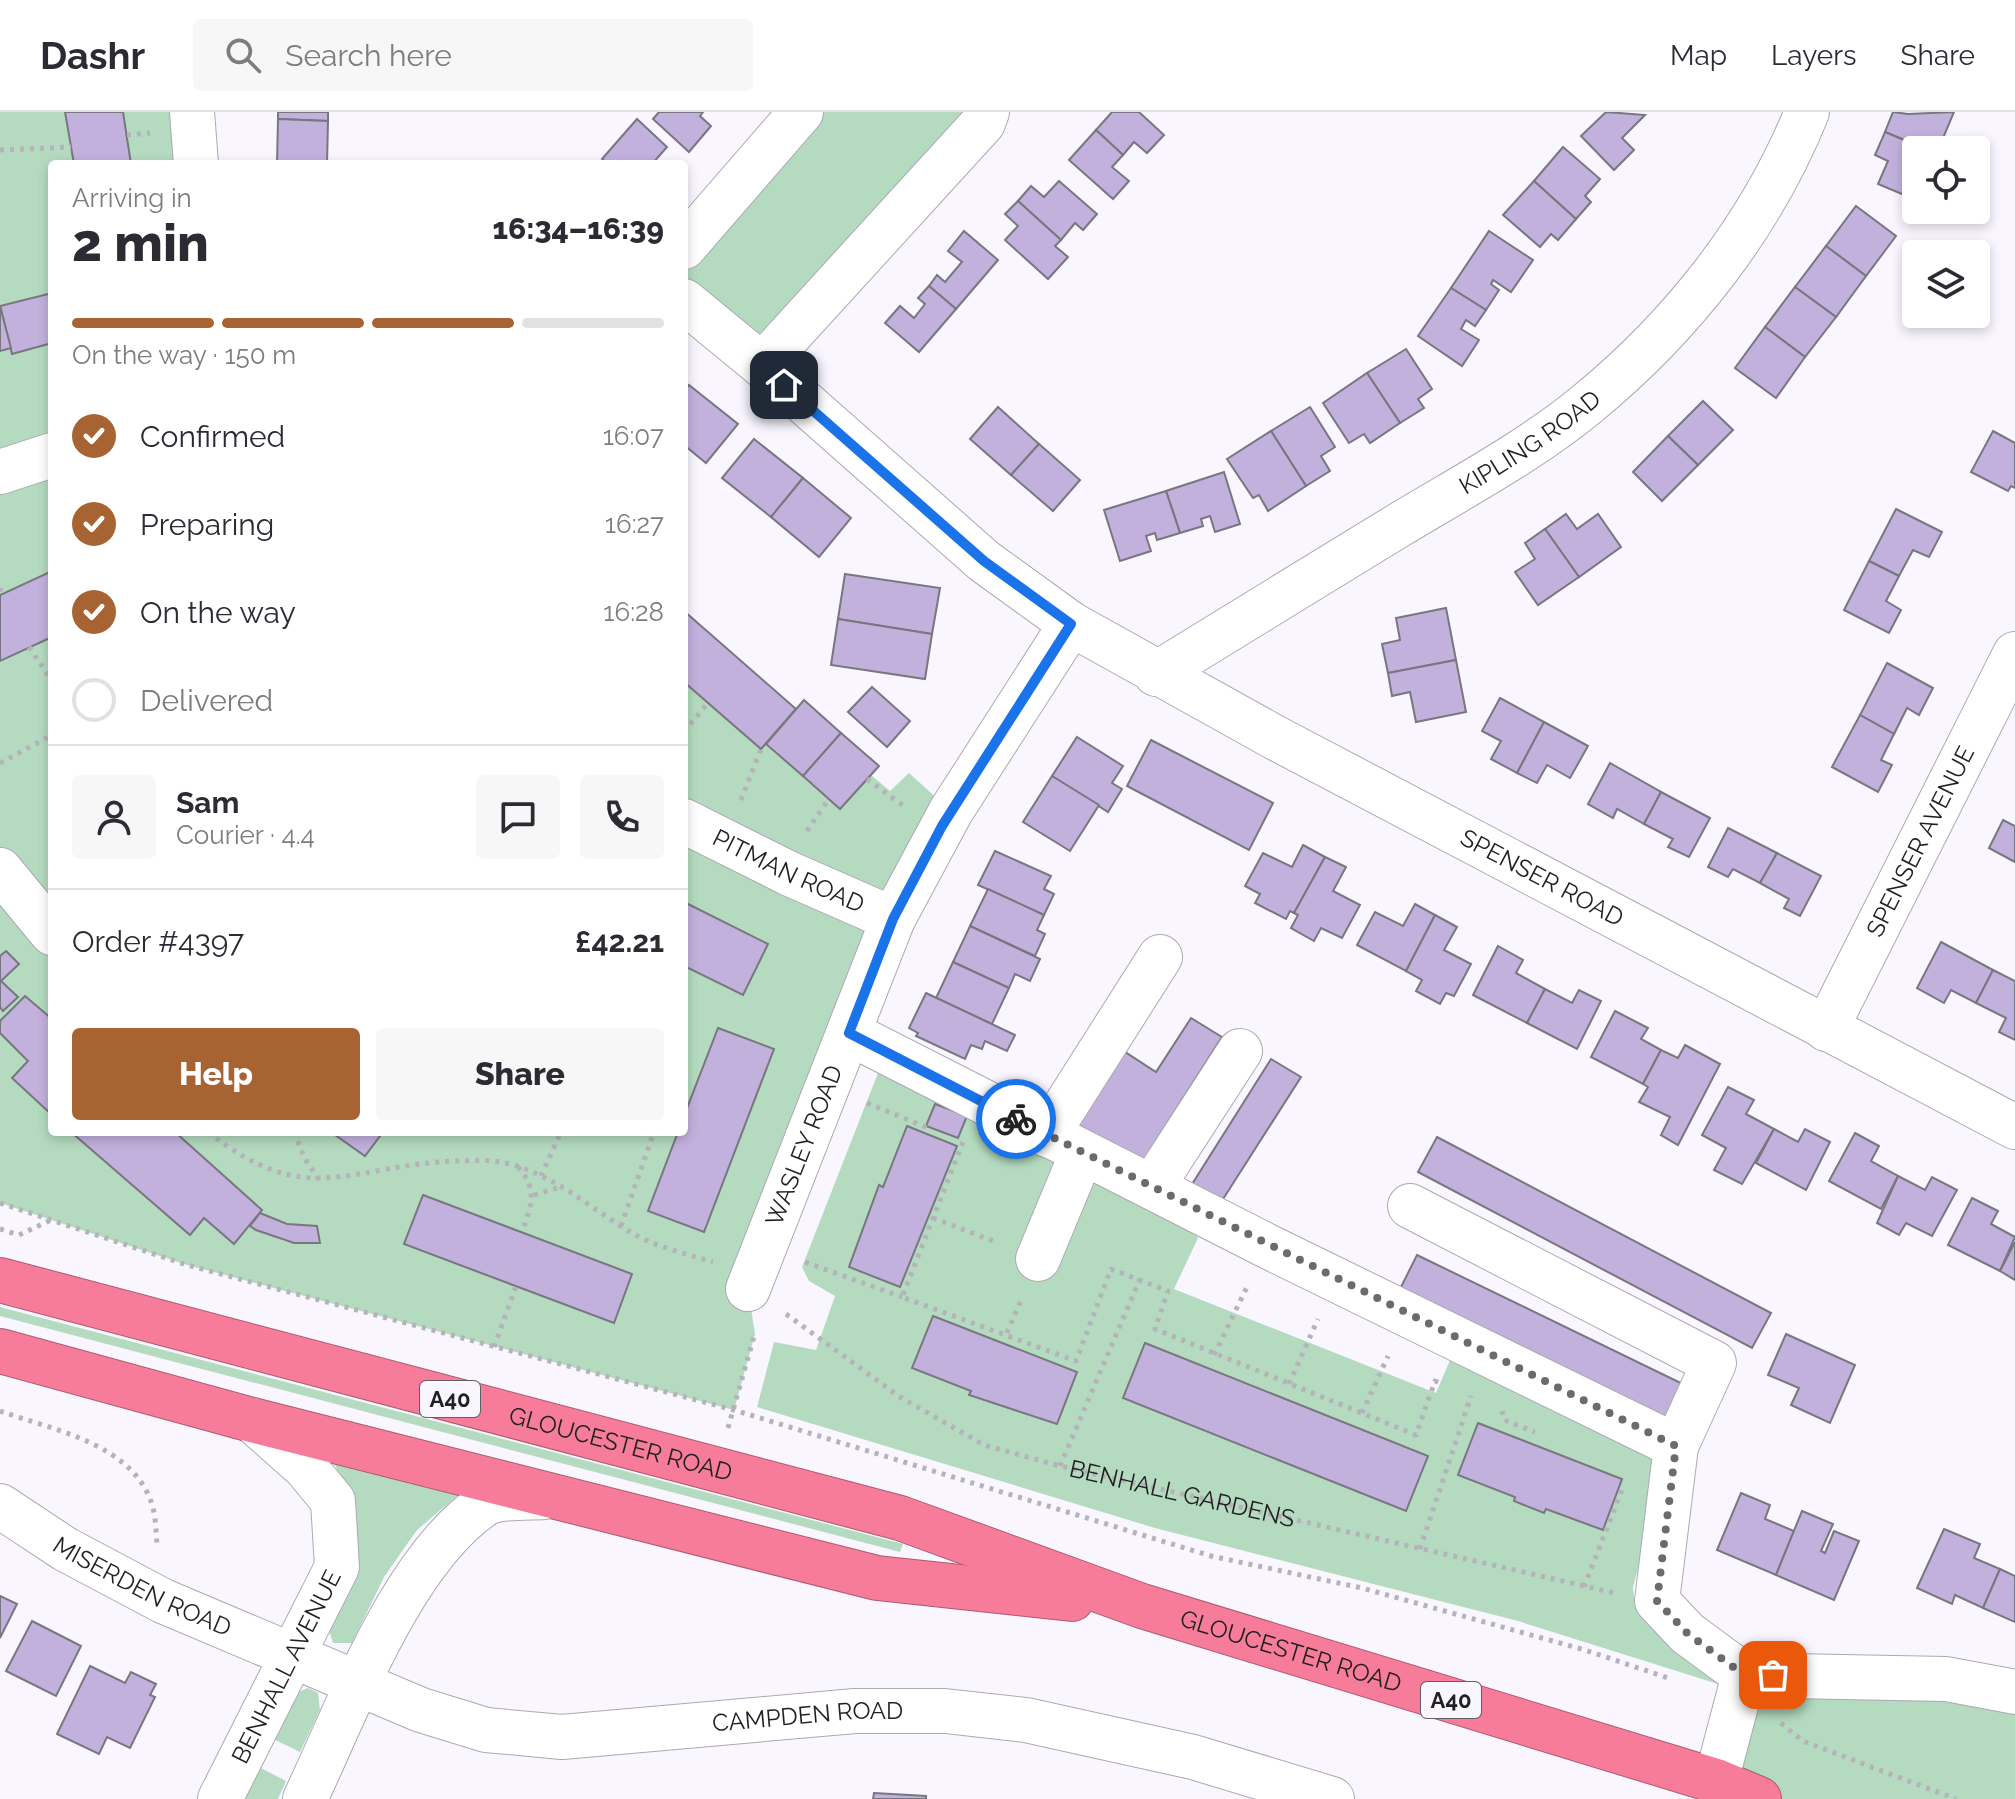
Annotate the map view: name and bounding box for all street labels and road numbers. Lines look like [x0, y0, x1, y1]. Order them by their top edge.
street label: KIPLING ROAD [1454, 384, 1606, 500]
street label: SPENSER AVENUE [1860, 741, 1980, 942]
street label: PITMAN ROAD [708, 823, 869, 919]
street label: SPENSER ROAD [1456, 823, 1629, 932]
street label: WASLEY ROAD [759, 1061, 848, 1230]
road number: A40 [420, 1381, 480, 1417]
street label: GLOUCESTER ROAD [506, 1400, 736, 1487]
street label: BENHALL GARDENS [1067, 1454, 1298, 1533]
street label: MISERDEN ROAD [48, 1530, 236, 1642]
street label: BENHALL AVENUE [225, 1565, 347, 1768]
street label: GLOUCESTER ROAD [1177, 1604, 1405, 1698]
road number: A40 [1421, 1682, 1481, 1718]
street label: CAMPDEN ROAD [711, 1696, 903, 1738]

